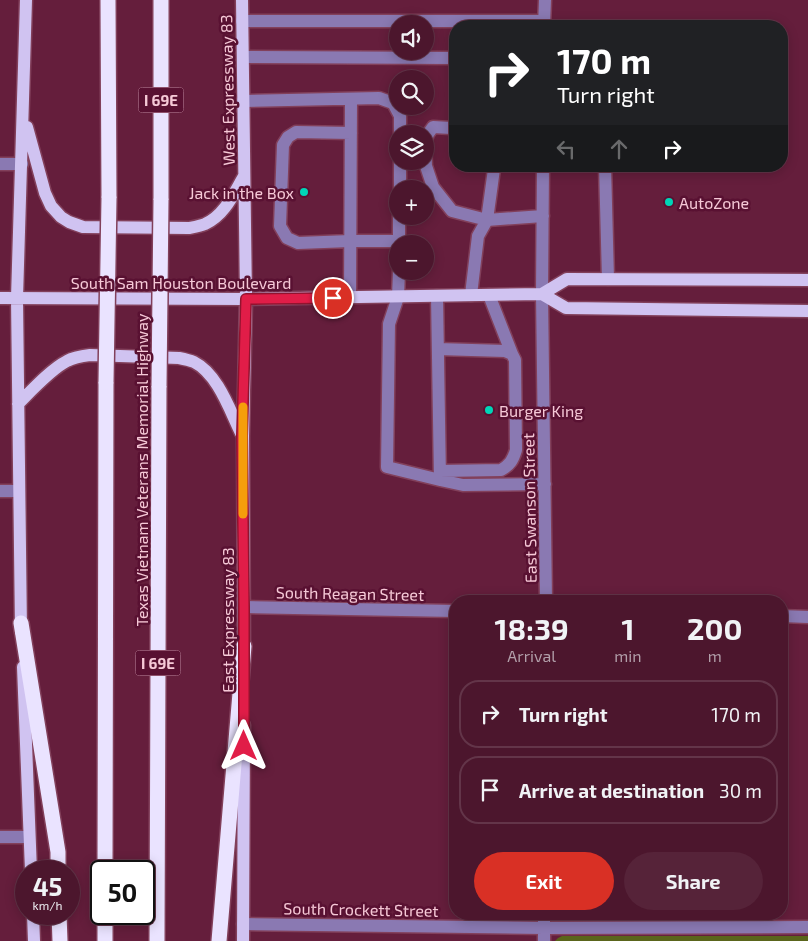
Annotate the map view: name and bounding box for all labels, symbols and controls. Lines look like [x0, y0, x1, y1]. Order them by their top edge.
street label: West Expressway 83 [216, 14, 238, 166]
map controls [389, 15, 434, 280]
button: sound [389, 15, 434, 60]
text: 170 m [557, 39, 651, 81]
icon: right [474, 40, 539, 105]
button: search [389, 70, 434, 115]
text: Turn right [557, 81, 655, 107]
road number: I 69E [138, 88, 184, 112]
button: layers [389, 125, 434, 170]
icon: left [552, 135, 580, 163]
icon: ahead [605, 135, 633, 163]
icon: right [658, 135, 686, 163]
button: + [389, 180, 434, 225]
place label: Jack in the Box [189, 183, 295, 202]
marker: Jack in the Box [298, 186, 310, 198]
place label: AutoZone [679, 193, 749, 212]
marker: AutoZone [663, 196, 675, 208]
button: − [389, 235, 434, 280]
street label: South Sam Houston Boulevard [71, 273, 291, 292]
pin [312, 277, 354, 319]
icon: arrive [319, 284, 347, 312]
street label: Texas Vietnam Veterans Memorial Highway [132, 313, 151, 627]
place label: Burger King [499, 401, 583, 420]
marker: Burger King [483, 404, 495, 416]
street label: East Swanson Street [518, 433, 540, 583]
street label: East Expressway 83 [218, 547, 237, 693]
street label: South Reagan Street [276, 582, 424, 604]
text: 18:39 [495, 610, 569, 646]
text: 1 [621, 610, 634, 646]
text: 200 [687, 610, 742, 646]
text: Arrival [507, 646, 556, 665]
text: min [614, 646, 642, 665]
text: m [708, 646, 722, 665]
road number: I 69E [136, 650, 180, 676]
icon: right [476, 700, 504, 728]
text: Turn right [519, 703, 607, 726]
text: 170 m [711, 703, 761, 726]
position arrow [217, 719, 269, 771]
icon: arrive [476, 776, 504, 804]
text: Arrive at destination [519, 779, 704, 802]
text: 30 m [719, 779, 762, 802]
button: Exit [474, 852, 614, 910]
button: Share [624, 852, 763, 910]
speed limit sign: 50 [90, 860, 155, 925]
text: 45 [33, 871, 62, 901]
text: km/h [33, 898, 62, 912]
street label: South Crockett Street [283, 898, 439, 920]

